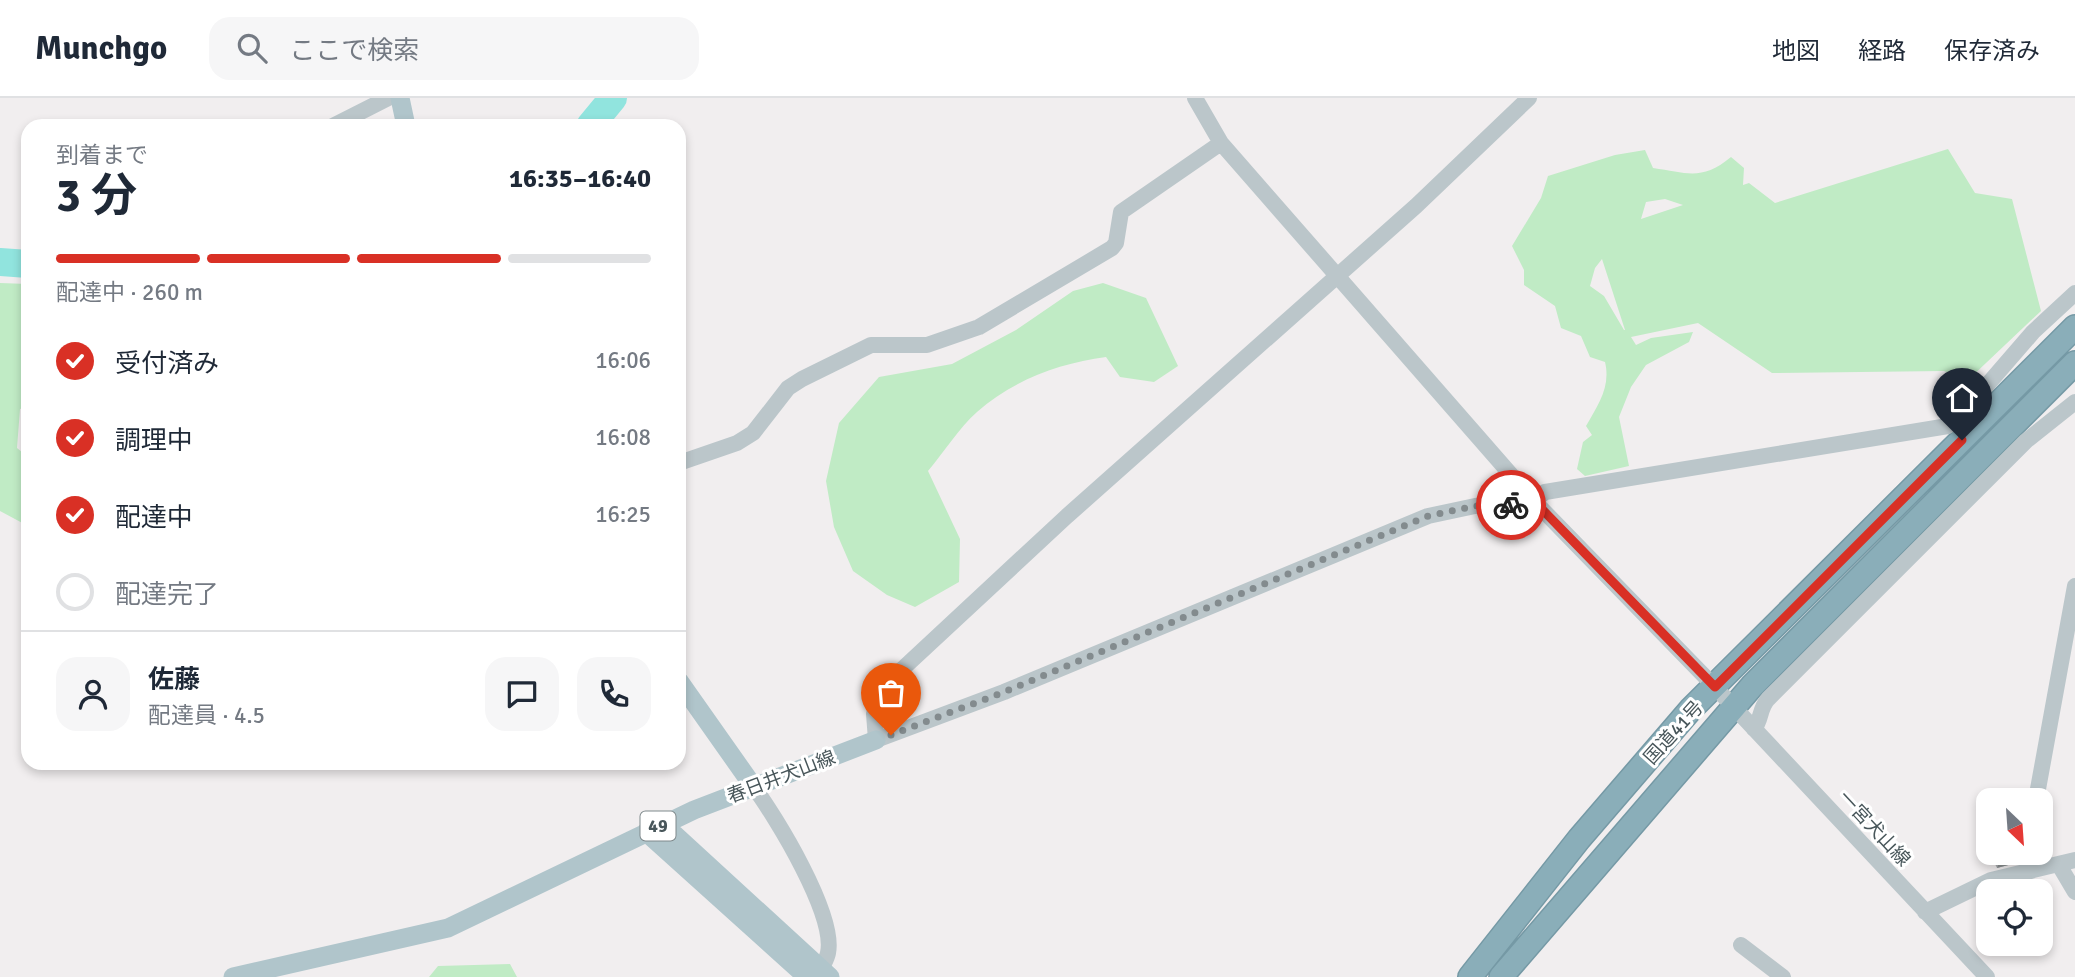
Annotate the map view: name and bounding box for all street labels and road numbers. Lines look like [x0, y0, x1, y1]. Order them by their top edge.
street label: 国道41号 [1639, 696, 1709, 770]
street label: 春日井犬山線 [724, 745, 839, 809]
street label: 一宮犬山線 [1833, 786, 1915, 872]
road number: 49 [640, 812, 676, 840]

